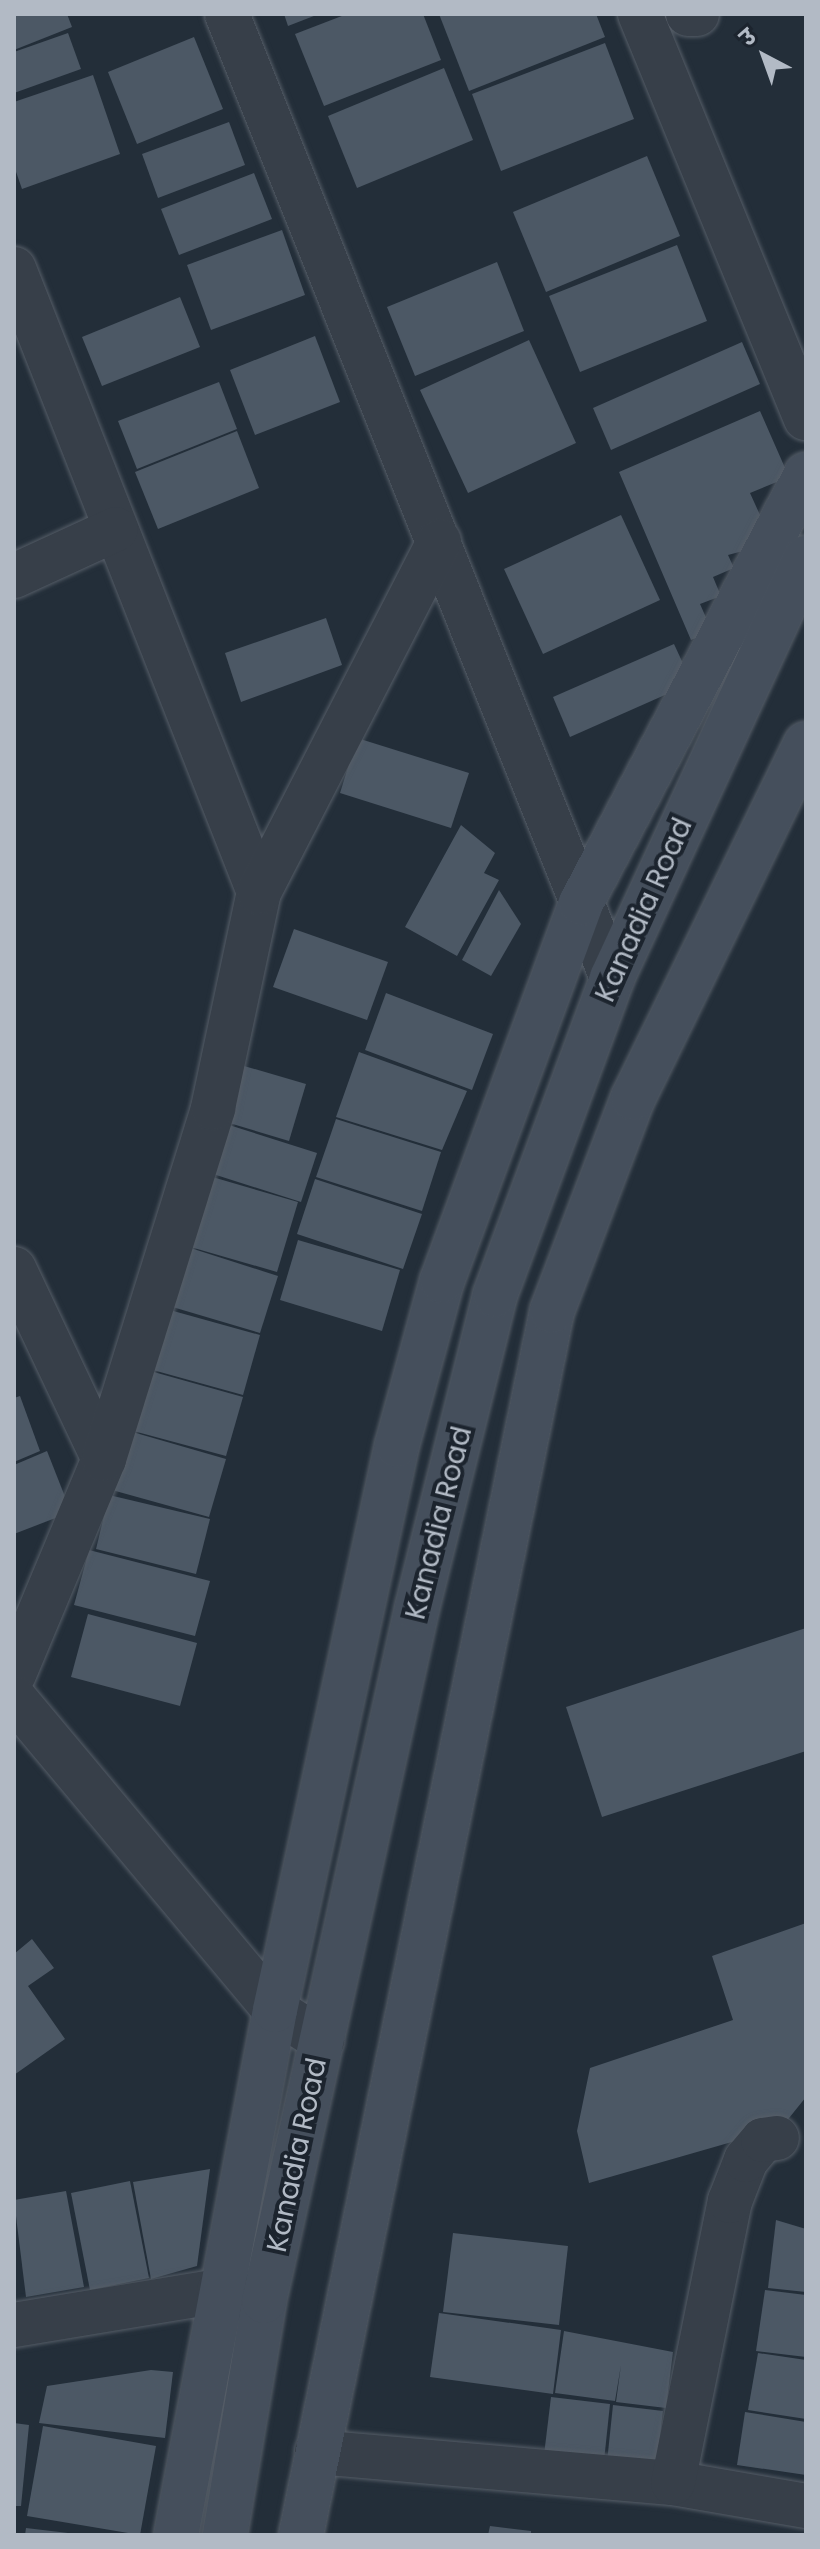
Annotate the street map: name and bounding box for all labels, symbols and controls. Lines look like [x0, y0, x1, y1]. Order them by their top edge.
north arrow [724, 16, 804, 96]
text: उ [733, 22, 763, 53]
street label: Kanadia Road [588, 813, 700, 1007]
street label: Kanadia Road [399, 1423, 479, 1623]
street label: Kanadia Road [260, 2055, 334, 2255]

